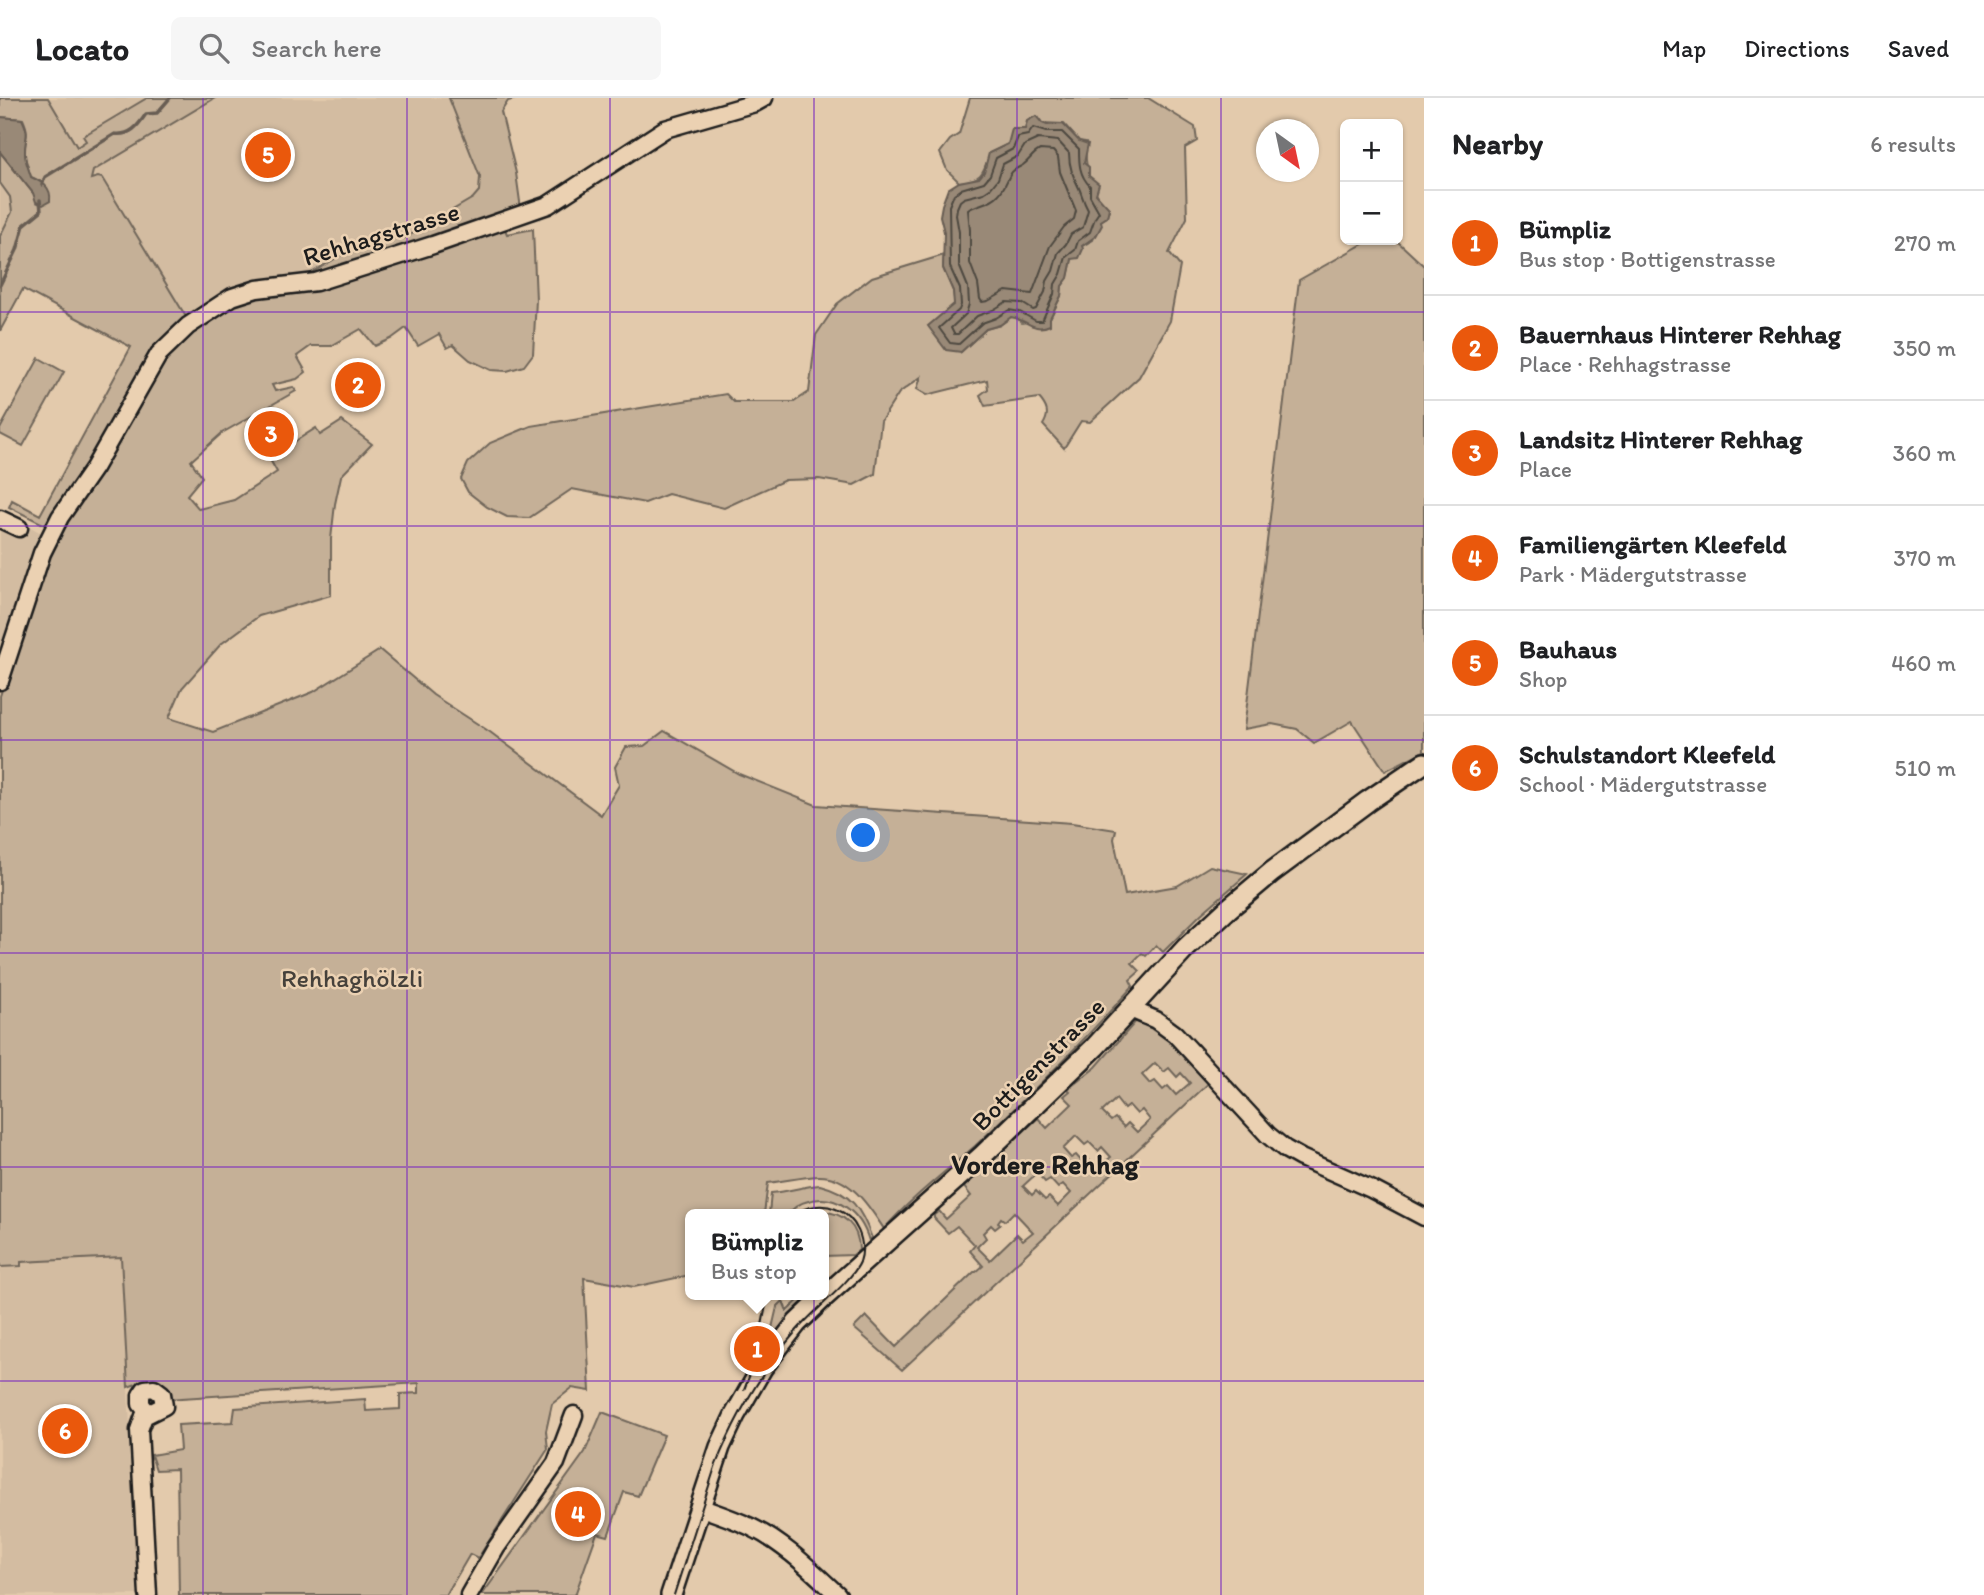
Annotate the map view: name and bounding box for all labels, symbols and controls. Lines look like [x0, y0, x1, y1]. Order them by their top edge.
search box [171, 17, 661, 80]
text: Locato [35, 29, 129, 68]
icon: search [195, 29, 233, 67]
text: Search here [251, 32, 382, 64]
text: Map [1662, 34, 1706, 63]
text: Directions [1744, 34, 1850, 63]
text: Saved [1888, 34, 1949, 63]
north arrow [1256, 119, 1319, 182]
map controls [1340, 119, 1403, 245]
button: + [1340, 119, 1403, 182]
text: Nearby [1452, 125, 1543, 162]
pin: 5 [245, 129, 291, 181]
text: 6 results [1870, 130, 1956, 158]
button: − [1340, 182, 1403, 245]
street label: Rehhagstrasse [299, 195, 463, 273]
text: Bümpliz [1519, 213, 1611, 245]
text: 1 [1470, 229, 1480, 257]
text: 270 m [1894, 229, 1956, 257]
text: Bus stop · Bottigenstrasse [1519, 245, 1776, 273]
text: Bauernhaus Hinterer Rehhag [1519, 318, 1841, 350]
text: 2 [1469, 334, 1481, 362]
text: 350 m [1893, 334, 1956, 362]
text: Place · Rehhagstrasse [1519, 350, 1731, 378]
pin: 2 [335, 359, 381, 411]
pin: 3 [248, 408, 294, 460]
text: Landsitz Hinterer Rehhag [1519, 423, 1802, 455]
text: 3 [1469, 439, 1481, 467]
text: 360 m [1893, 439, 1956, 467]
text: Place [1519, 455, 1572, 483]
text: Familiengärten Kleefeld [1519, 528, 1786, 560]
text: 4 [1468, 544, 1482, 572]
text: 370 m [1893, 544, 1956, 572]
text: Park · Mädergutstrasse [1519, 560, 1747, 588]
text: Bauhaus [1519, 633, 1617, 665]
text: 5 [1469, 649, 1481, 677]
text: 460 m [1891, 649, 1956, 677]
text: Shop [1519, 665, 1567, 693]
text: Schulstandort Kleefeld [1519, 738, 1775, 770]
text: 6 [1469, 754, 1481, 782]
text: 510 m [1895, 754, 1956, 782]
text: School · Mädergutstrasse [1519, 770, 1767, 798]
your location [846, 818, 880, 852]
park label: Rehhaghölzli [281, 962, 423, 994]
street label: Bottigenstrasse [965, 991, 1111, 1137]
district label: Vordere Rehhag [951, 1147, 1139, 1181]
popup [685, 1209, 829, 1300]
text: Bümpliz [711, 1225, 803, 1257]
text: Bus stop [711, 1257, 797, 1285]
pin: 1 [734, 1323, 780, 1375]
pin: 6 [42, 1405, 88, 1457]
pin: 4 [555, 1488, 601, 1540]

